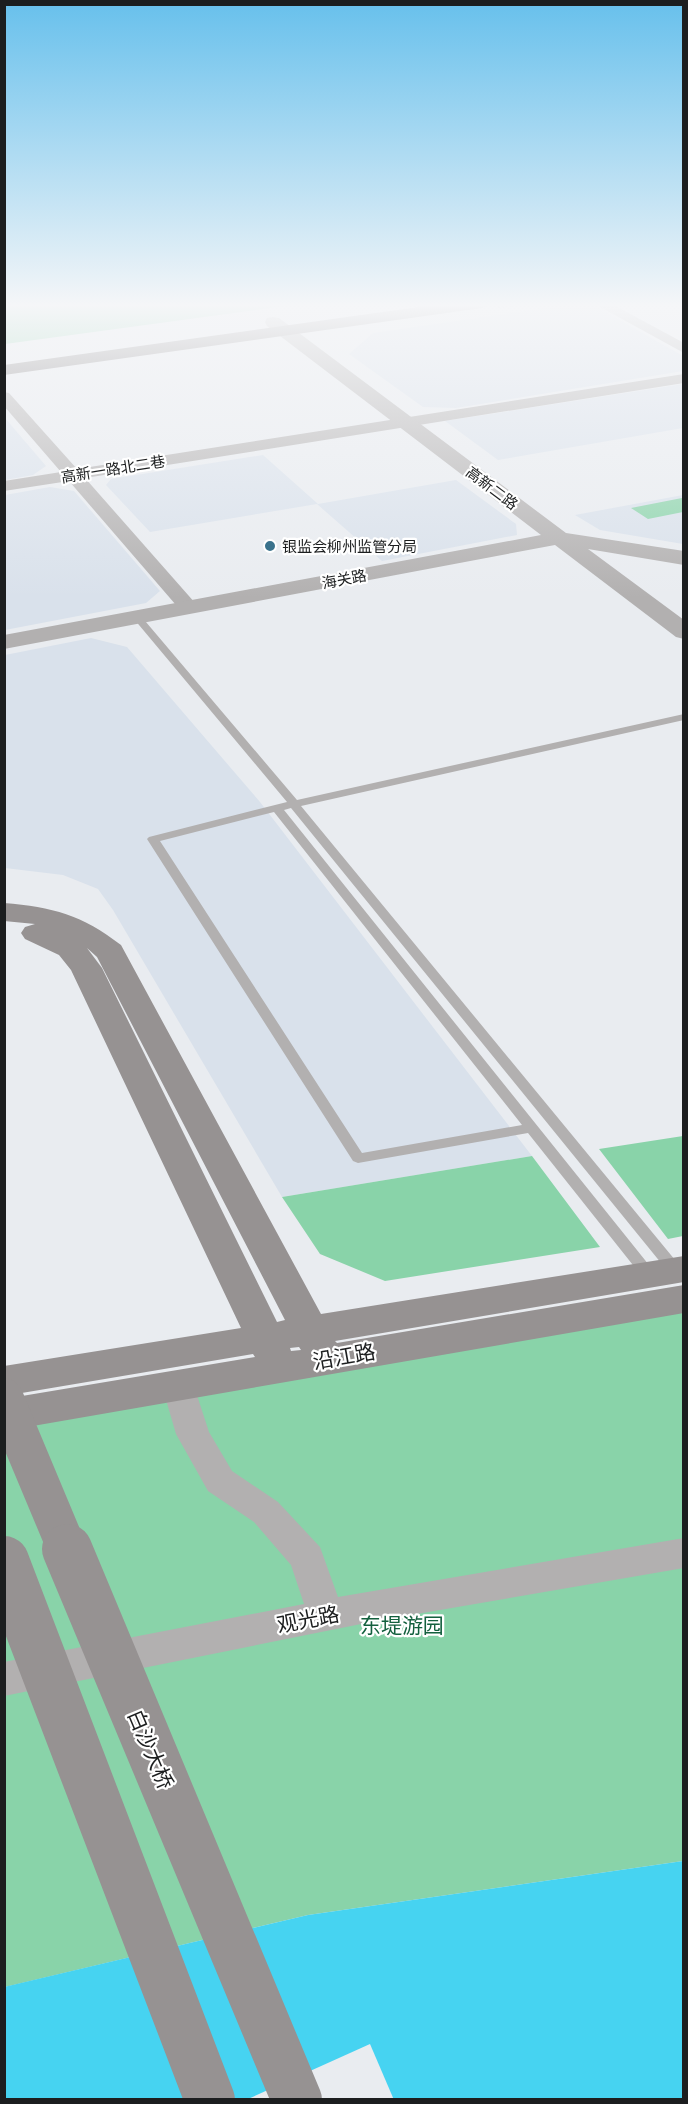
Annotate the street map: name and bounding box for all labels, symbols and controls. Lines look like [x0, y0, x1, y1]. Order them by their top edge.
street label: 高新一路北二巷 [59, 450, 167, 488]
street label: 高新二路 [462, 462, 522, 514]
place label: 银监会柳州监管分局 [282, 536, 417, 557]
marker: 银监会柳州监管分局 [263, 539, 277, 553]
street label: 海关路 [320, 564, 368, 594]
street label: 沿江路 [311, 1337, 377, 1375]
street label: 观光路 [274, 1599, 342, 1639]
park label: 东堤游园 [360, 1611, 444, 1639]
street label: 白沙大桥 [122, 1705, 180, 1793]

